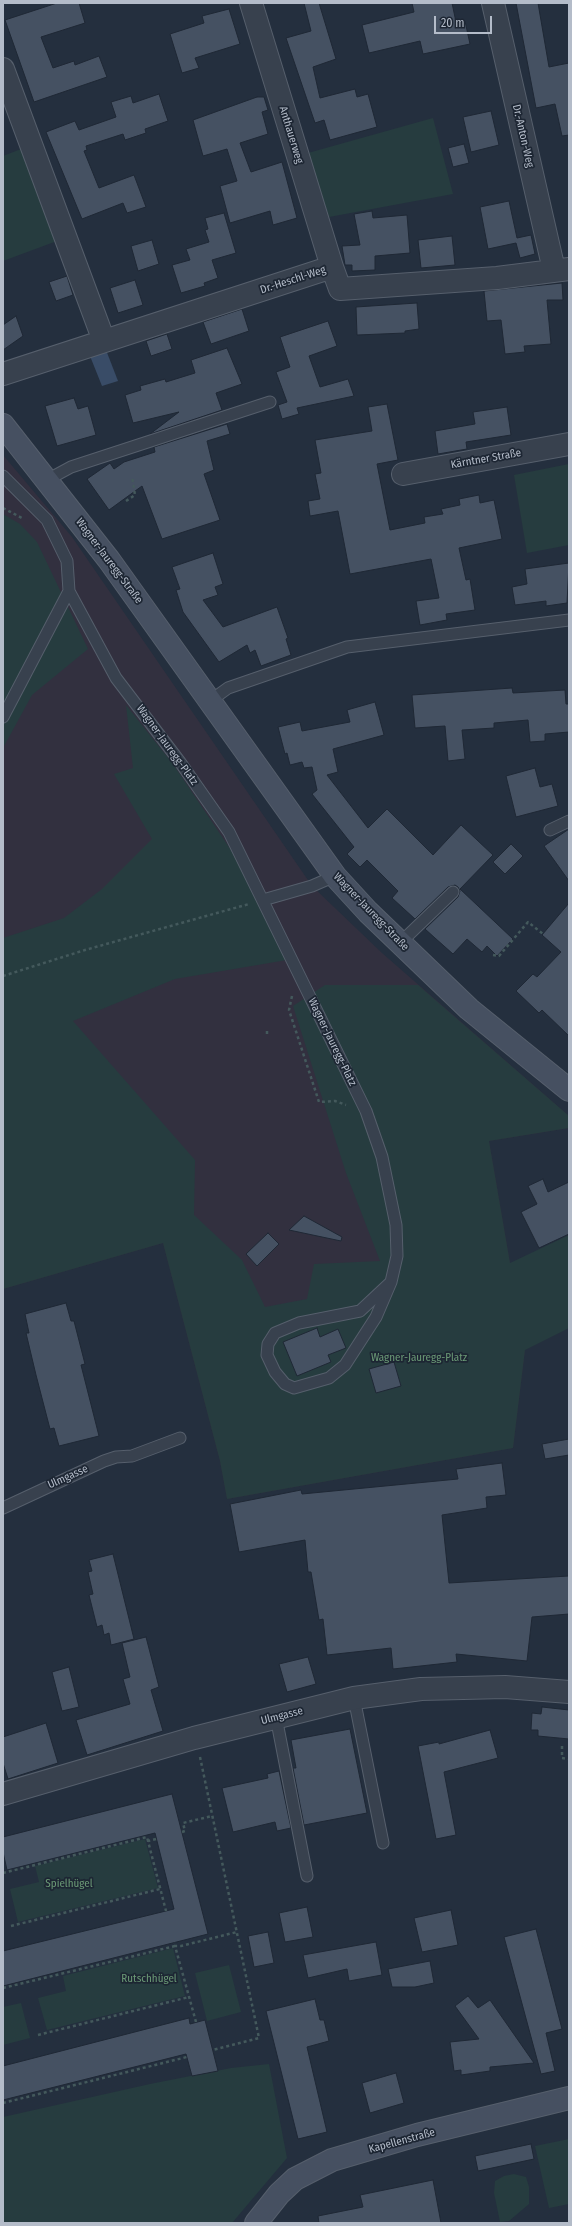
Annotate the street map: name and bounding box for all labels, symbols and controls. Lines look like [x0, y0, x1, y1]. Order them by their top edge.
scale bar [436, 8, 494, 34]
text: 20 m [441, 16, 465, 30]
street label: Dr.-Anton-Weg [509, 103, 537, 169]
street label: Anthauerweg [276, 105, 306, 165]
street label: Dr.-Heschl-Weg [259, 263, 327, 297]
street label: Kärntner Straße [450, 446, 522, 472]
street label: Wagner-Jauregg-Straße [73, 516, 145, 606]
street label: Wagner-Jauregg-Platz [133, 702, 201, 788]
street label: Wagner-Jauregg-Straße [330, 870, 412, 954]
street label: Wagner-Jauregg-Platz [305, 996, 359, 1088]
park label: Wagner-Jauregg-Platz [371, 1351, 467, 1365]
street label: Ulmgasse [46, 1462, 90, 1492]
street label: Ulmgasse [260, 1704, 304, 1728]
park label: Spielhügel [45, 1877, 93, 1891]
park label: Rutschhügel [121, 1972, 177, 1986]
street label: Kapellenstraße [367, 2126, 437, 2156]

